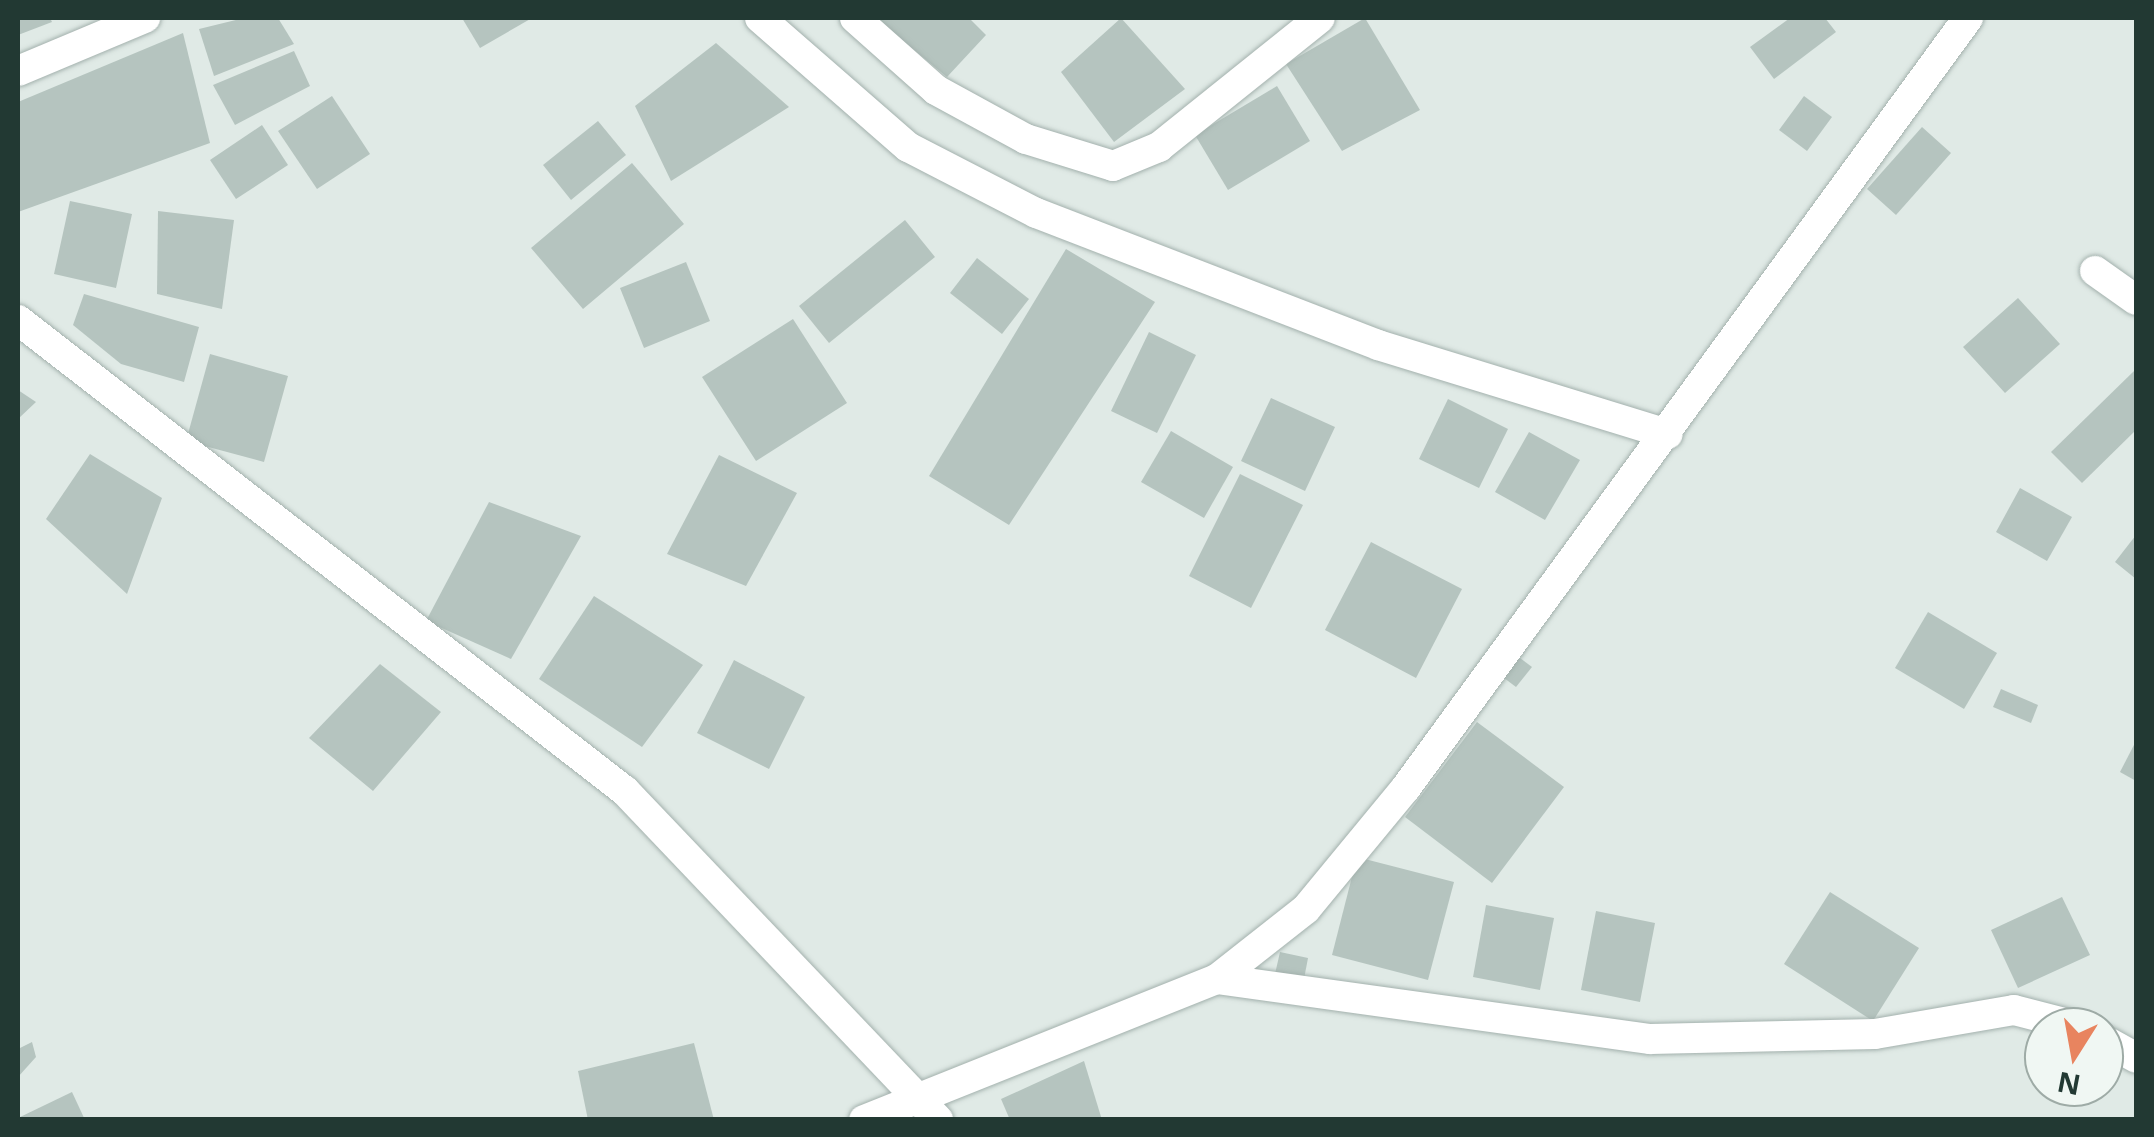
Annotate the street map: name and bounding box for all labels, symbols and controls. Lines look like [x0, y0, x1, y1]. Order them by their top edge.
north arrow [2024, 1007, 2124, 1107]
text: N [2054, 1064, 2083, 1105]

